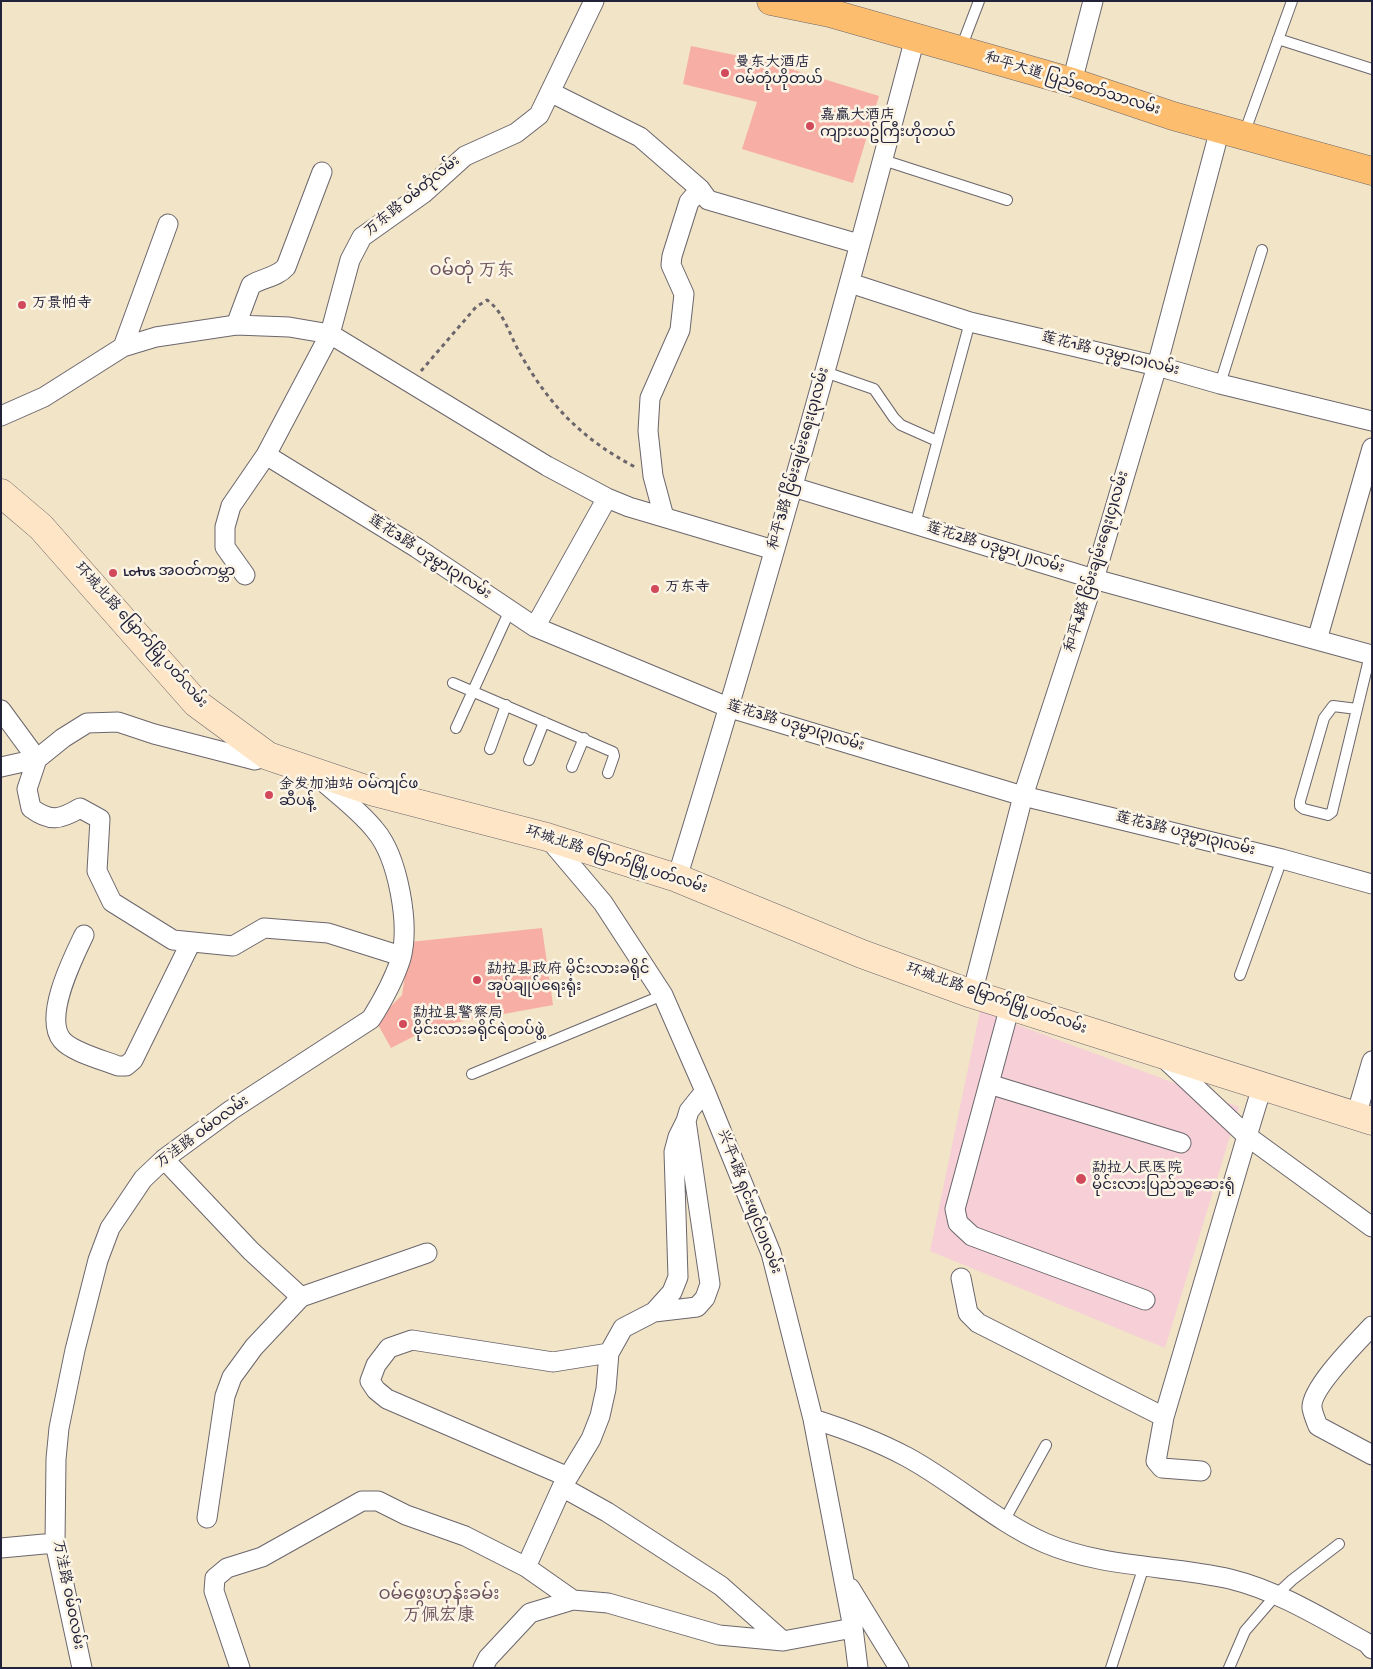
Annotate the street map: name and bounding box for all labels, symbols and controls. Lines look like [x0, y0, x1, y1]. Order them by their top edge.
street label: 和平大道 ပြည်တော်သာလမ်း [982, 50, 1162, 120]
place label: 曼东大酒店 ဝမ်တုံဟိုတယ် [735, 55, 823, 90]
marker: 曼东大酒店 ဝမ်တုံဟိုတယ် [719, 67, 731, 79]
place label: 嘉赢大酒店 ကျားယဥ်ကြီးဟိုတယ် [820, 108, 956, 143]
marker: 嘉赢大酒店 ကျားယဥ်ကြီးဟိုတယ် [804, 120, 816, 132]
street label: 万东路 ဝမ်တုံလမ်း [362, 153, 464, 241]
district label: ဝမ်တုံ 万东 [430, 261, 514, 283]
place label: 万景帕寺 [32, 296, 92, 314]
marker: 万景帕寺 [16, 299, 28, 311]
street label: 莲花1路 ပဒုမ္မာ(၁)လမ်း [1039, 329, 1181, 381]
street label: 和平3路 ငြိမ်းချမ်းရေး(၃)လမ်း [765, 366, 835, 552]
street label: 和平4路 ငြိမ်းချမ်းရေး(၄)လမ်း [1062, 469, 1134, 655]
street label: 莲花3路 ပဒုမ္မာ(၃)လမ်း [364, 512, 494, 604]
street label: 莲花2路 ပဒုမ္မာ(၂)လမ်း [924, 519, 1066, 579]
street label: 环城北路 မြောက်မြို့ပတ်လမ်း [70, 559, 210, 713]
place label: Lotus အဝတ်ကမ္ဘာ [123, 564, 235, 582]
marker: Lotus အဝတ်ကမ္ဘာ [107, 567, 119, 579]
place label: 万东寺 [665, 580, 710, 598]
marker: 万东寺 [649, 583, 661, 595]
street label: 莲花3路 ပဒုမ္မာ(၃)လမ်း [724, 697, 866, 757]
place label: 金发加油站 ဝမ်ကျင်ဖ ဆီပန့် [279, 777, 418, 812]
marker: 金发加油站 ဝမ်ကျင်ဖ ဆီပန့် [263, 789, 275, 801]
street label: 莲花3路 ပဒုမ္မာ(၃)လမ်း [1113, 809, 1257, 861]
street label: 环城北路 မြောက်မြို့ပတ်လမ်း [523, 823, 709, 899]
street label: 环城北路 မြောက်မြို့ပတ်လမ်း [903, 961, 1089, 1039]
place label: 勐拉县政府 မိုင်းလားခရိုင် အုပ်ချုပ်ရေးရုံး [487, 962, 650, 997]
marker: 勐拉县政府 မိုင်းလားခရိုင် အုပ်ချုပ်ရေးရုံး [471, 974, 483, 986]
place label: 勐拉县警察局 မိုင်းလားခရိုင်ရဲတပ်ဖွဲ့ [413, 1006, 545, 1041]
marker: 勐拉县警察局 မိုင်းလားခရိုင်ရဲတပ်ဖွဲ့ [397, 1018, 409, 1030]
street label: 万洼路 ဝမ်ဝလမ်း [153, 1093, 253, 1173]
street label: 兴平1路 ရှင်းဖျင်(၁)လမ်း [712, 1127, 784, 1277]
place label: 勐拉人民医院 မိုင်းလားပြည်သူ့ဆေးရုံ [1092, 1161, 1235, 1196]
marker: 勐拉人民医院 မိုင်းလားပြည်သူ့ဆေးရုံ [1074, 1172, 1088, 1186]
street label: 万洼路 ဝမ်ဝလမ်း [48, 1539, 86, 1651]
district label: ဝမ်ဖွေးဟုန်းခမ်း 万佩宏康 [378, 1585, 500, 1628]

